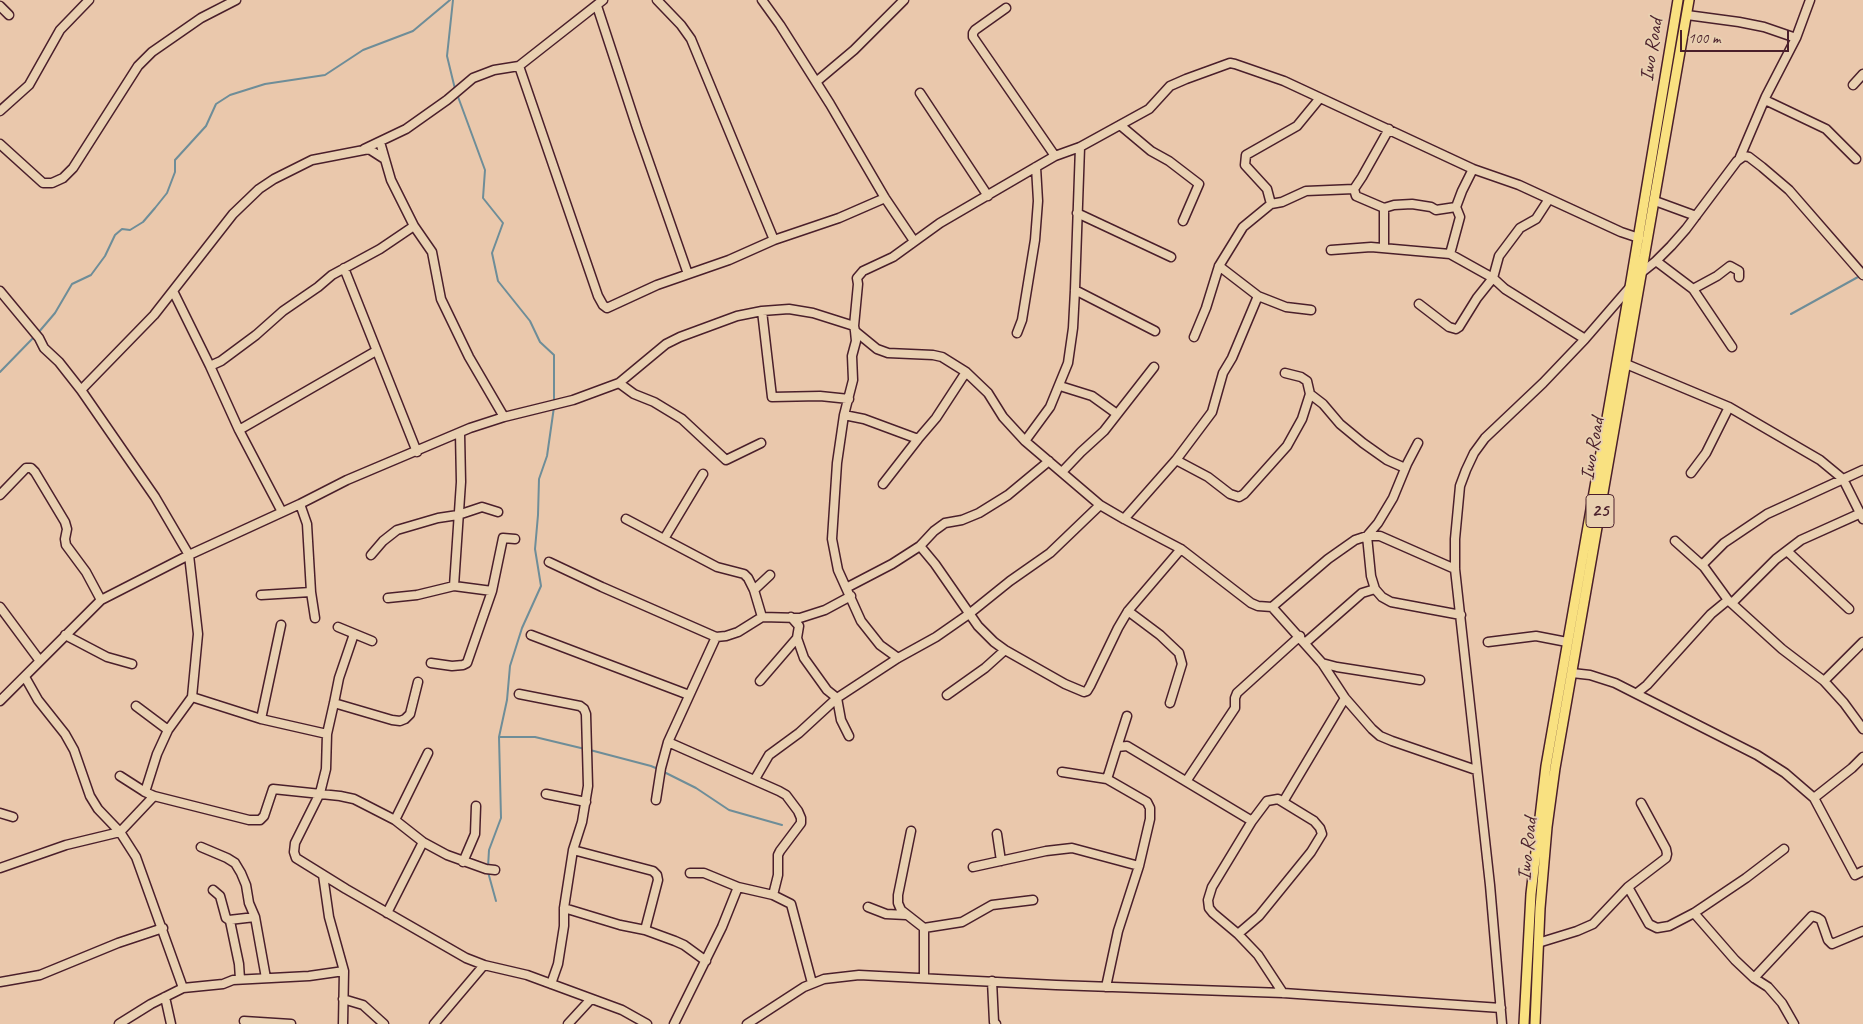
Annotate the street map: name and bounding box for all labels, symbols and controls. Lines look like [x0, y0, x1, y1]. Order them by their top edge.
street label: Iwo Road [1635, 17, 1669, 83]
scale bar [1683, 20, 1792, 52]
text: 100 m [1688, 29, 1720, 48]
street label: Iwo Road [1576, 416, 1610, 482]
road number: 25 [1586, 494, 1614, 528]
street label: Iwo Road [1513, 816, 1543, 882]

